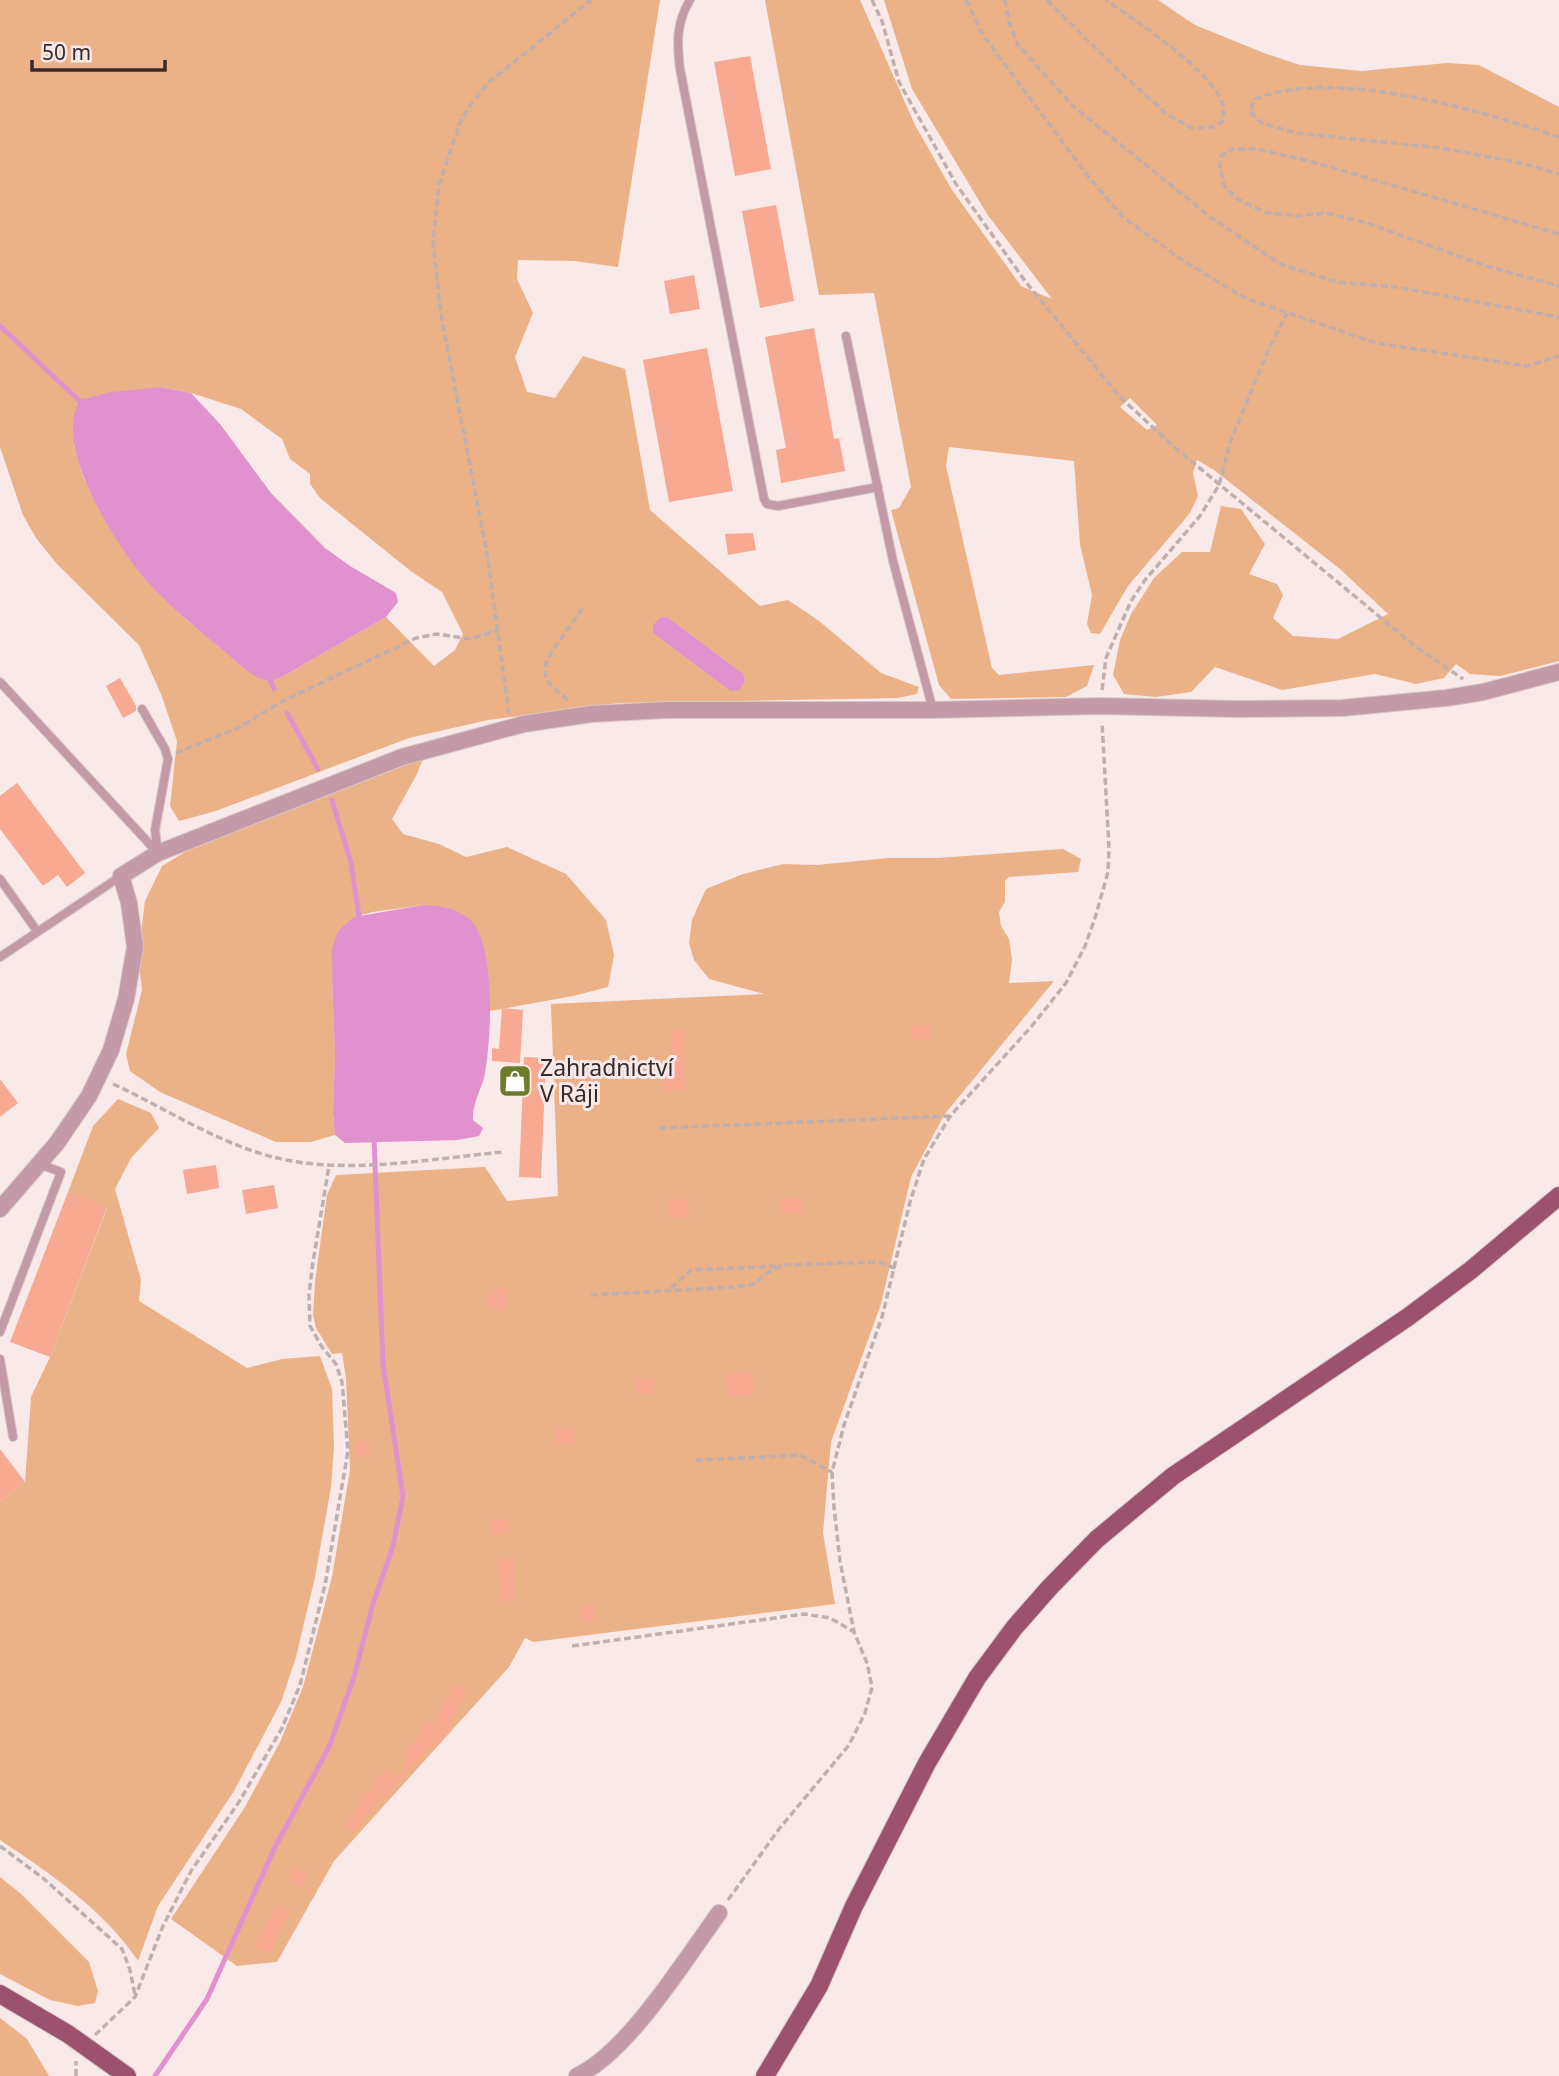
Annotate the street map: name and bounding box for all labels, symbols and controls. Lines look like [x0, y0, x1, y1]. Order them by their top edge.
scale bar [32, 28, 164, 72]
text: 50 m [42, 38, 91, 66]
place label: Zahradnictví V Ráji [540, 1051, 675, 1109]
shop icon: Zahradnictví V Ráji [496, 1062, 534, 1100]

